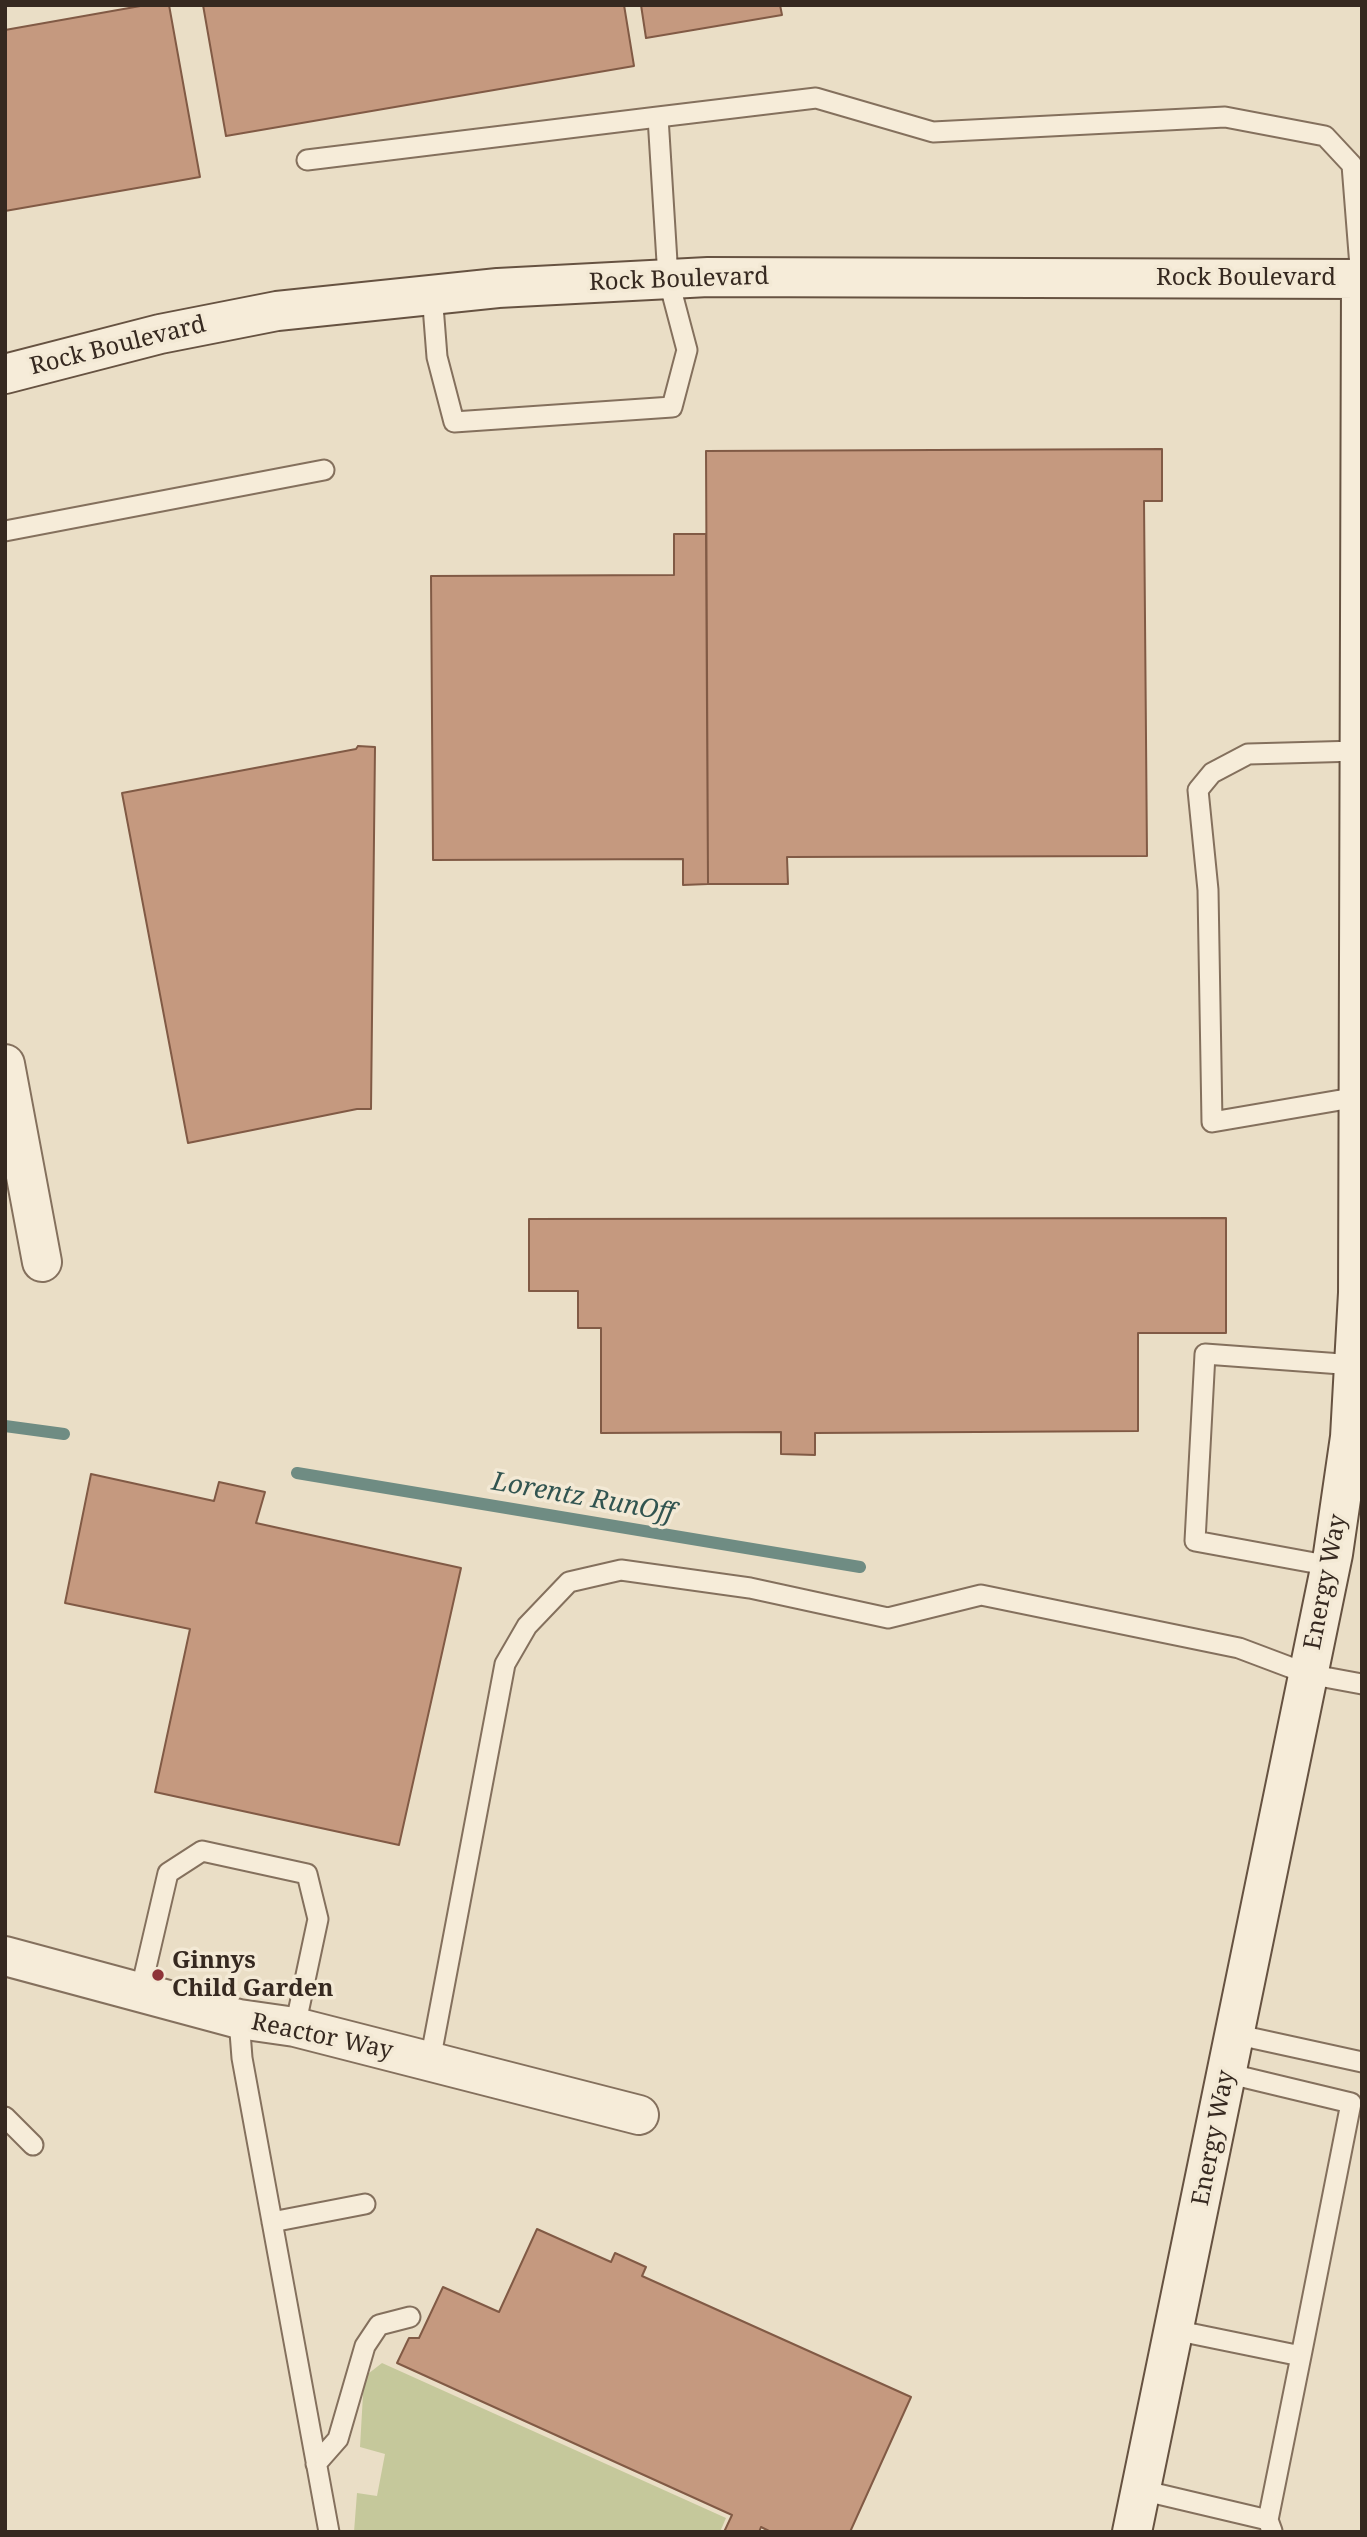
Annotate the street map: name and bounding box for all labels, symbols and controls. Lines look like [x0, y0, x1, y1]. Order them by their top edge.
street label: Rock Boulevard [588, 262, 770, 298]
street label: Rock Boulevard [1156, 264, 1336, 292]
street label: Rock Boulevard [27, 310, 209, 382]
water label: Lorentz RunOff [489, 1467, 677, 1529]
street label: Energy Way [1299, 1512, 1353, 1652]
place label: Ginnys Child Garden [172, 1947, 334, 2003]
marker: Ginnys Child Garden [150, 1967, 166, 1983]
street label: Reactor Way [249, 2008, 395, 2066]
street label: Energy Way [1187, 2068, 1241, 2208]

